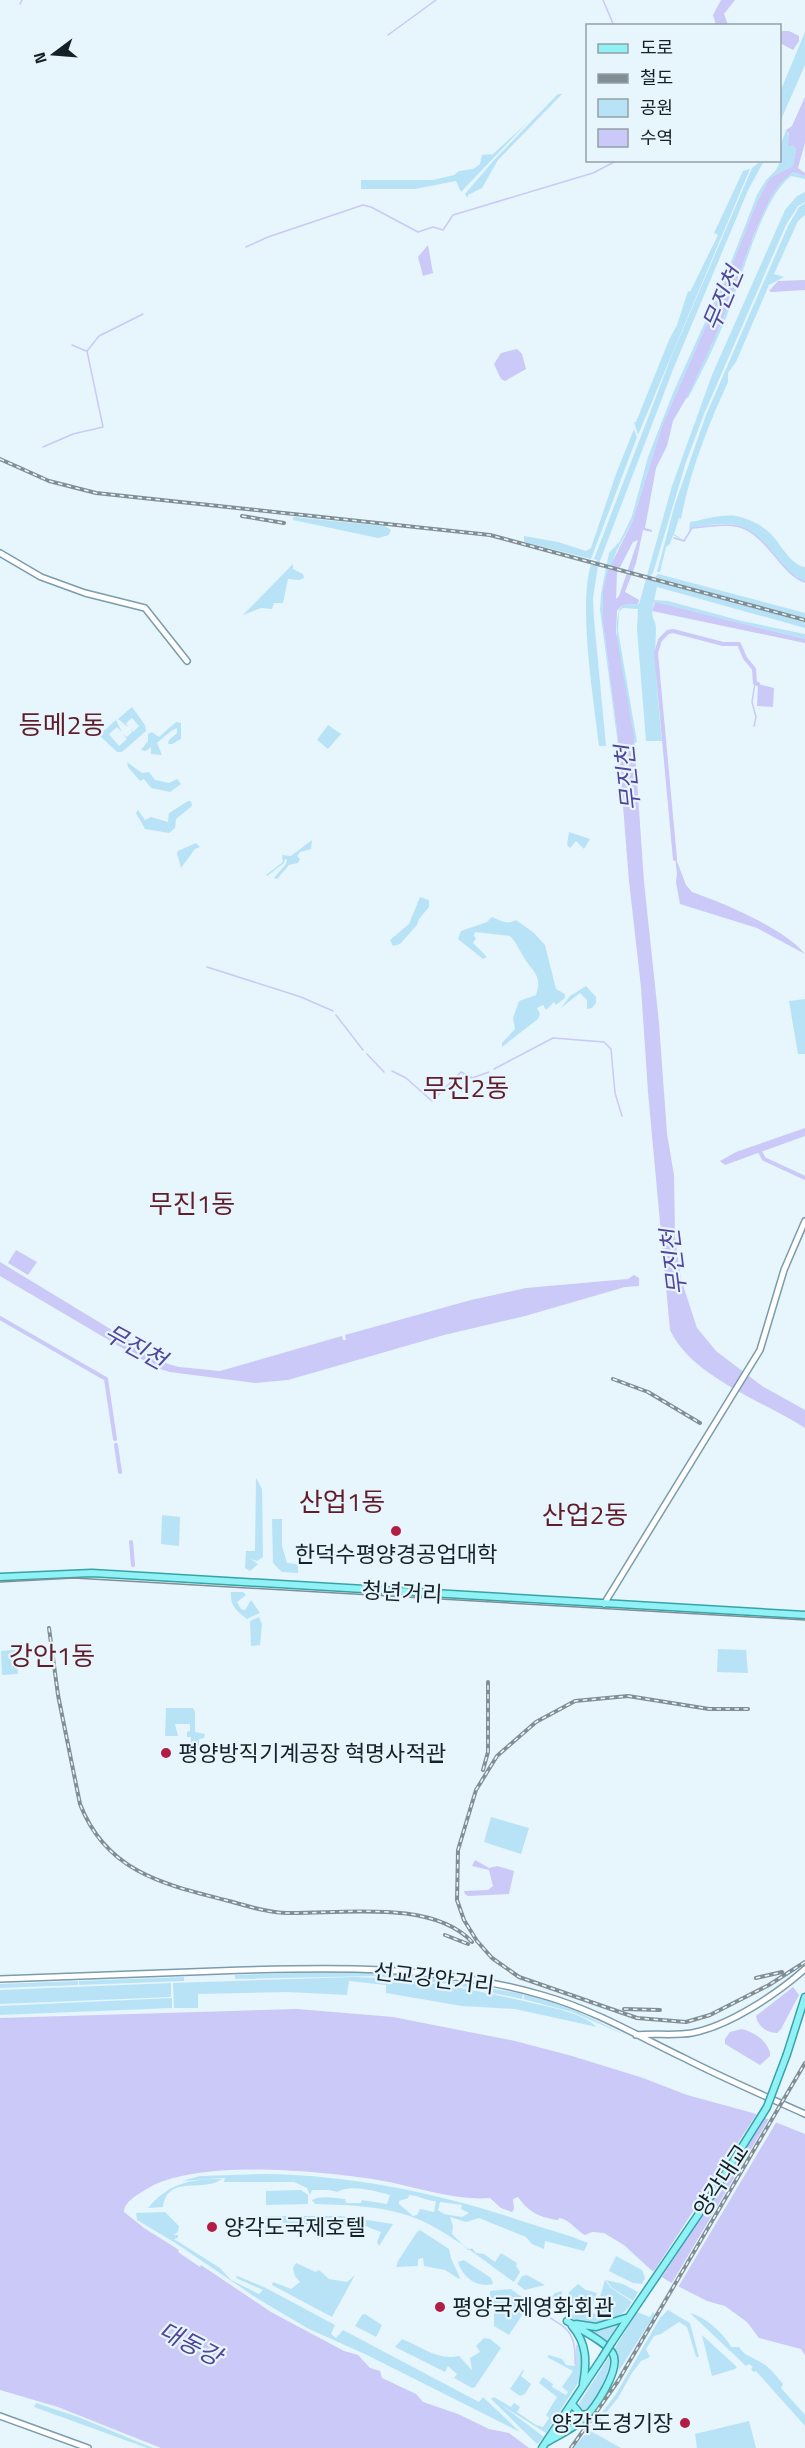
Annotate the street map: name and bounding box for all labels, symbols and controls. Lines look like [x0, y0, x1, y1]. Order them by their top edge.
north arrow [24, 24, 84, 84]
legend [586, 24, 781, 162]
text: 도로 [640, 34, 673, 61]
text: N [27, 49, 53, 67]
text: 철도 [640, 64, 673, 91]
text: 공원 [640, 94, 673, 121]
text: 수역 [640, 124, 673, 151]
water label: 무진천 [693, 258, 753, 336]
district label: 등메2동 [19, 705, 105, 744]
water label: 무진천 [605, 740, 648, 813]
district label: 무진2동 [423, 1068, 509, 1107]
district label: 무진1동 [149, 1184, 235, 1223]
water label: 무진천 [651, 1224, 695, 1297]
water label: 무진천 [98, 1314, 176, 1379]
district label: 산업1동 [299, 1482, 385, 1521]
district label: 산업2동 [542, 1495, 628, 1534]
marker: 한덕수평양경공업대학 [389, 1524, 403, 1538]
place label: 한덕수평양경공업대학 [295, 1537, 497, 1571]
street label: 청년거리 [361, 1573, 443, 1611]
district label: 강안1동 [9, 1636, 95, 1675]
place label: 평양방직기계공장 혁명사적관 [178, 1736, 446, 1770]
marker: 평양방직기계공장 혁명사적관 [159, 1746, 173, 1760]
street label: 선교강안거리 [372, 1954, 496, 2002]
street label: 양각대교 [685, 2137, 757, 2223]
place label: 양각도국제호텔 [224, 2210, 366, 2244]
marker: 양각도국제호텔 [205, 2220, 219, 2234]
place label: 평양국제영화회관 [452, 2290, 614, 2324]
marker: 평양국제영화회관 [433, 2300, 447, 2314]
water label: 대동강 [153, 2312, 231, 2376]
place label: 양각도경기장 [552, 2406, 673, 2440]
marker: 양각도경기장 [678, 2416, 692, 2430]

